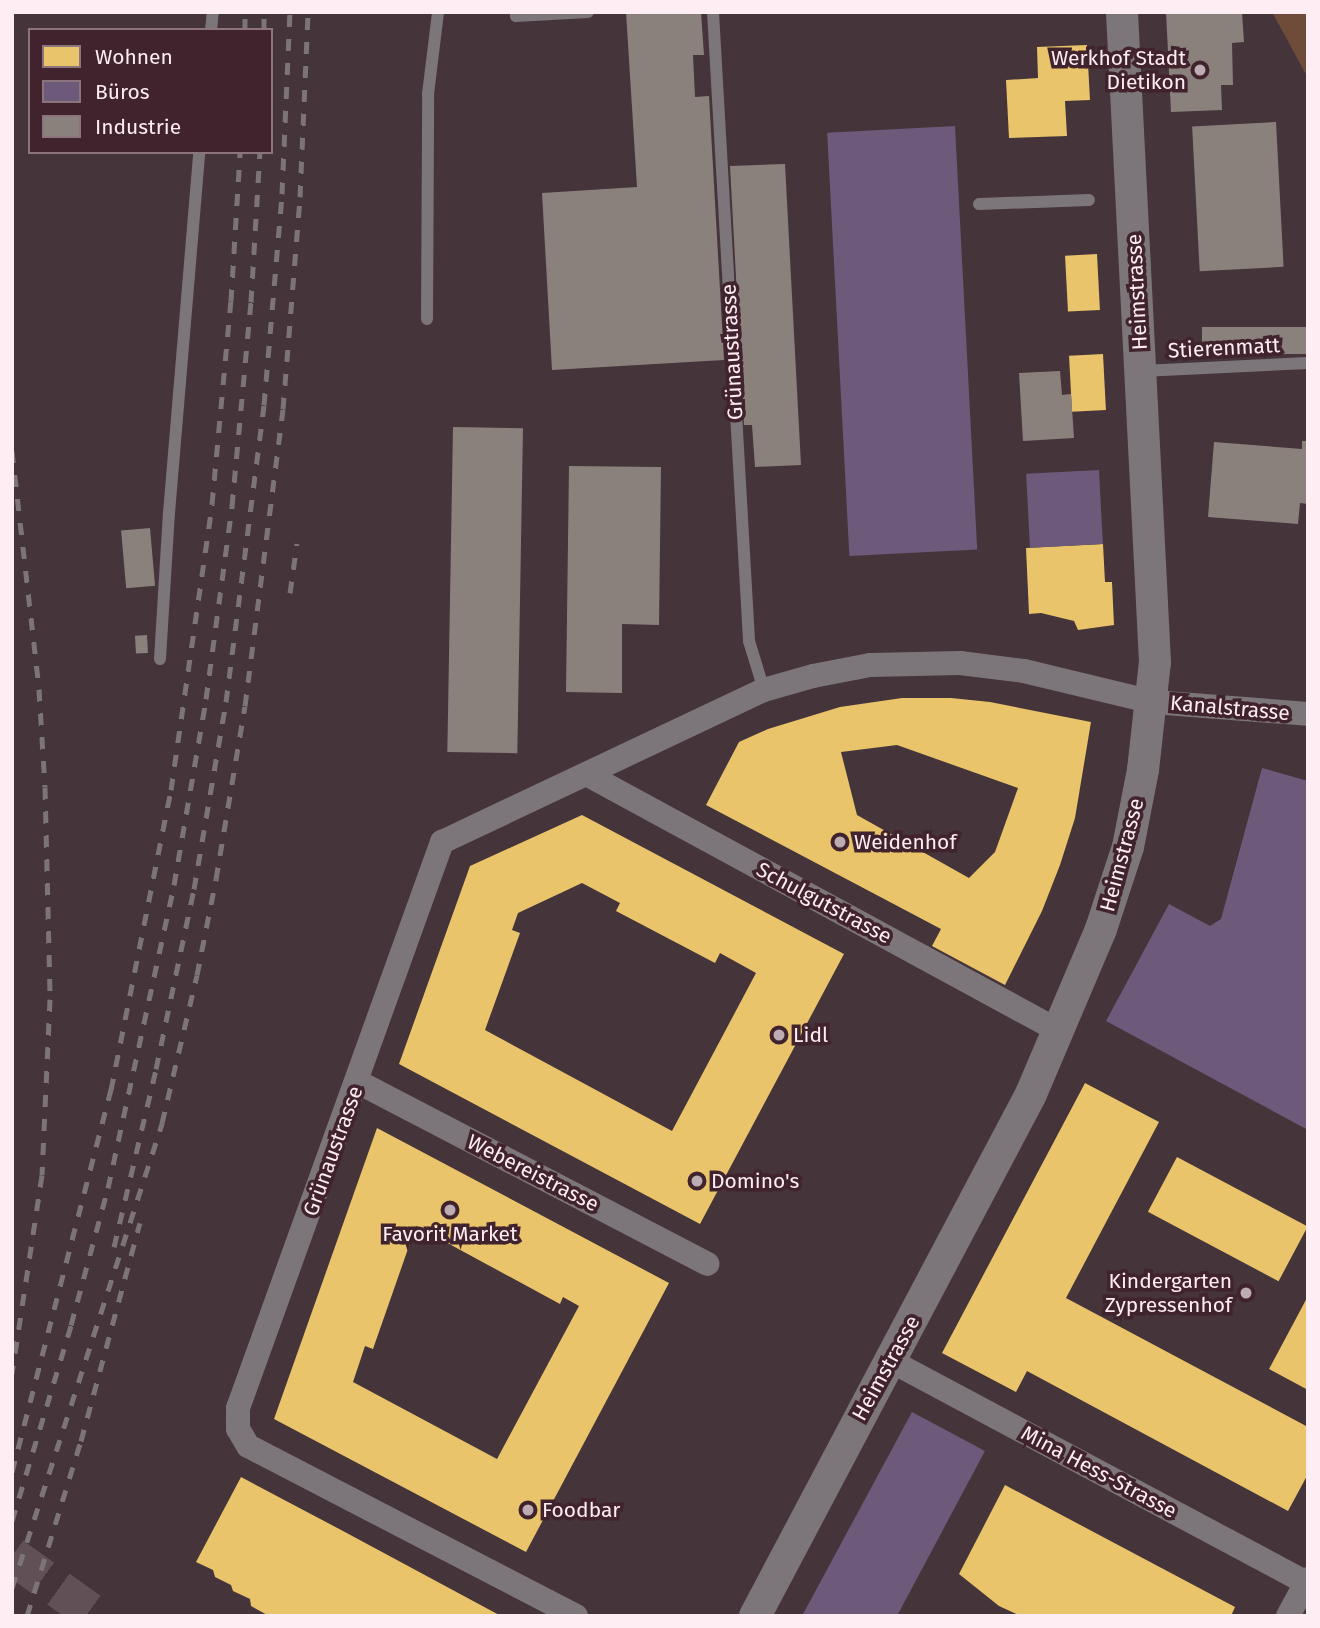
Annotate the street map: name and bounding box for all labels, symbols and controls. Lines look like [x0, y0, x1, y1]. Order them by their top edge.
legend [28, 28, 273, 154]
text: Wohnen [95, 44, 173, 70]
place label: Werkhof Stadt Dietikon [1051, 45, 1186, 95]
marker: Werkhof Stadt Dietikon [1192, 62, 1208, 78]
text: Büros [95, 79, 150, 105]
text: Industrie [95, 114, 181, 140]
street label: Heimstrasse [1121, 233, 1153, 351]
street label: Grünaustrasse [716, 283, 748, 421]
street label: Stierenmatt [1167, 332, 1281, 364]
street label: Kanalstrasse [1169, 690, 1291, 726]
street label: Heimstrasse [1095, 795, 1149, 915]
place label: Weidenhof [854, 829, 956, 855]
marker: Weidenhof [832, 834, 848, 850]
street label: Schulgutstrasse [752, 857, 896, 949]
place label: Lidl [793, 1022, 828, 1048]
marker: Lidl [771, 1027, 787, 1043]
street label: Grünaustrasse [298, 1083, 368, 1219]
street label: Webereistrasse [463, 1129, 603, 1217]
place label: Domino's [711, 1168, 799, 1194]
marker: Domino's [689, 1173, 705, 1189]
marker: Favorit Market [442, 1202, 458, 1218]
place label: Favorit Market [382, 1221, 518, 1247]
place label: Kindergarten Zypressenhof [1105, 1268, 1232, 1318]
marker: Kindergarten Zypressenhof [1238, 1285, 1254, 1301]
street label: Heimstrasse [847, 1311, 925, 1425]
street label: Mina Hess-Strasse [1017, 1420, 1181, 1524]
place label: Foodbar [542, 1497, 620, 1523]
marker: Foodbar [520, 1502, 536, 1518]

